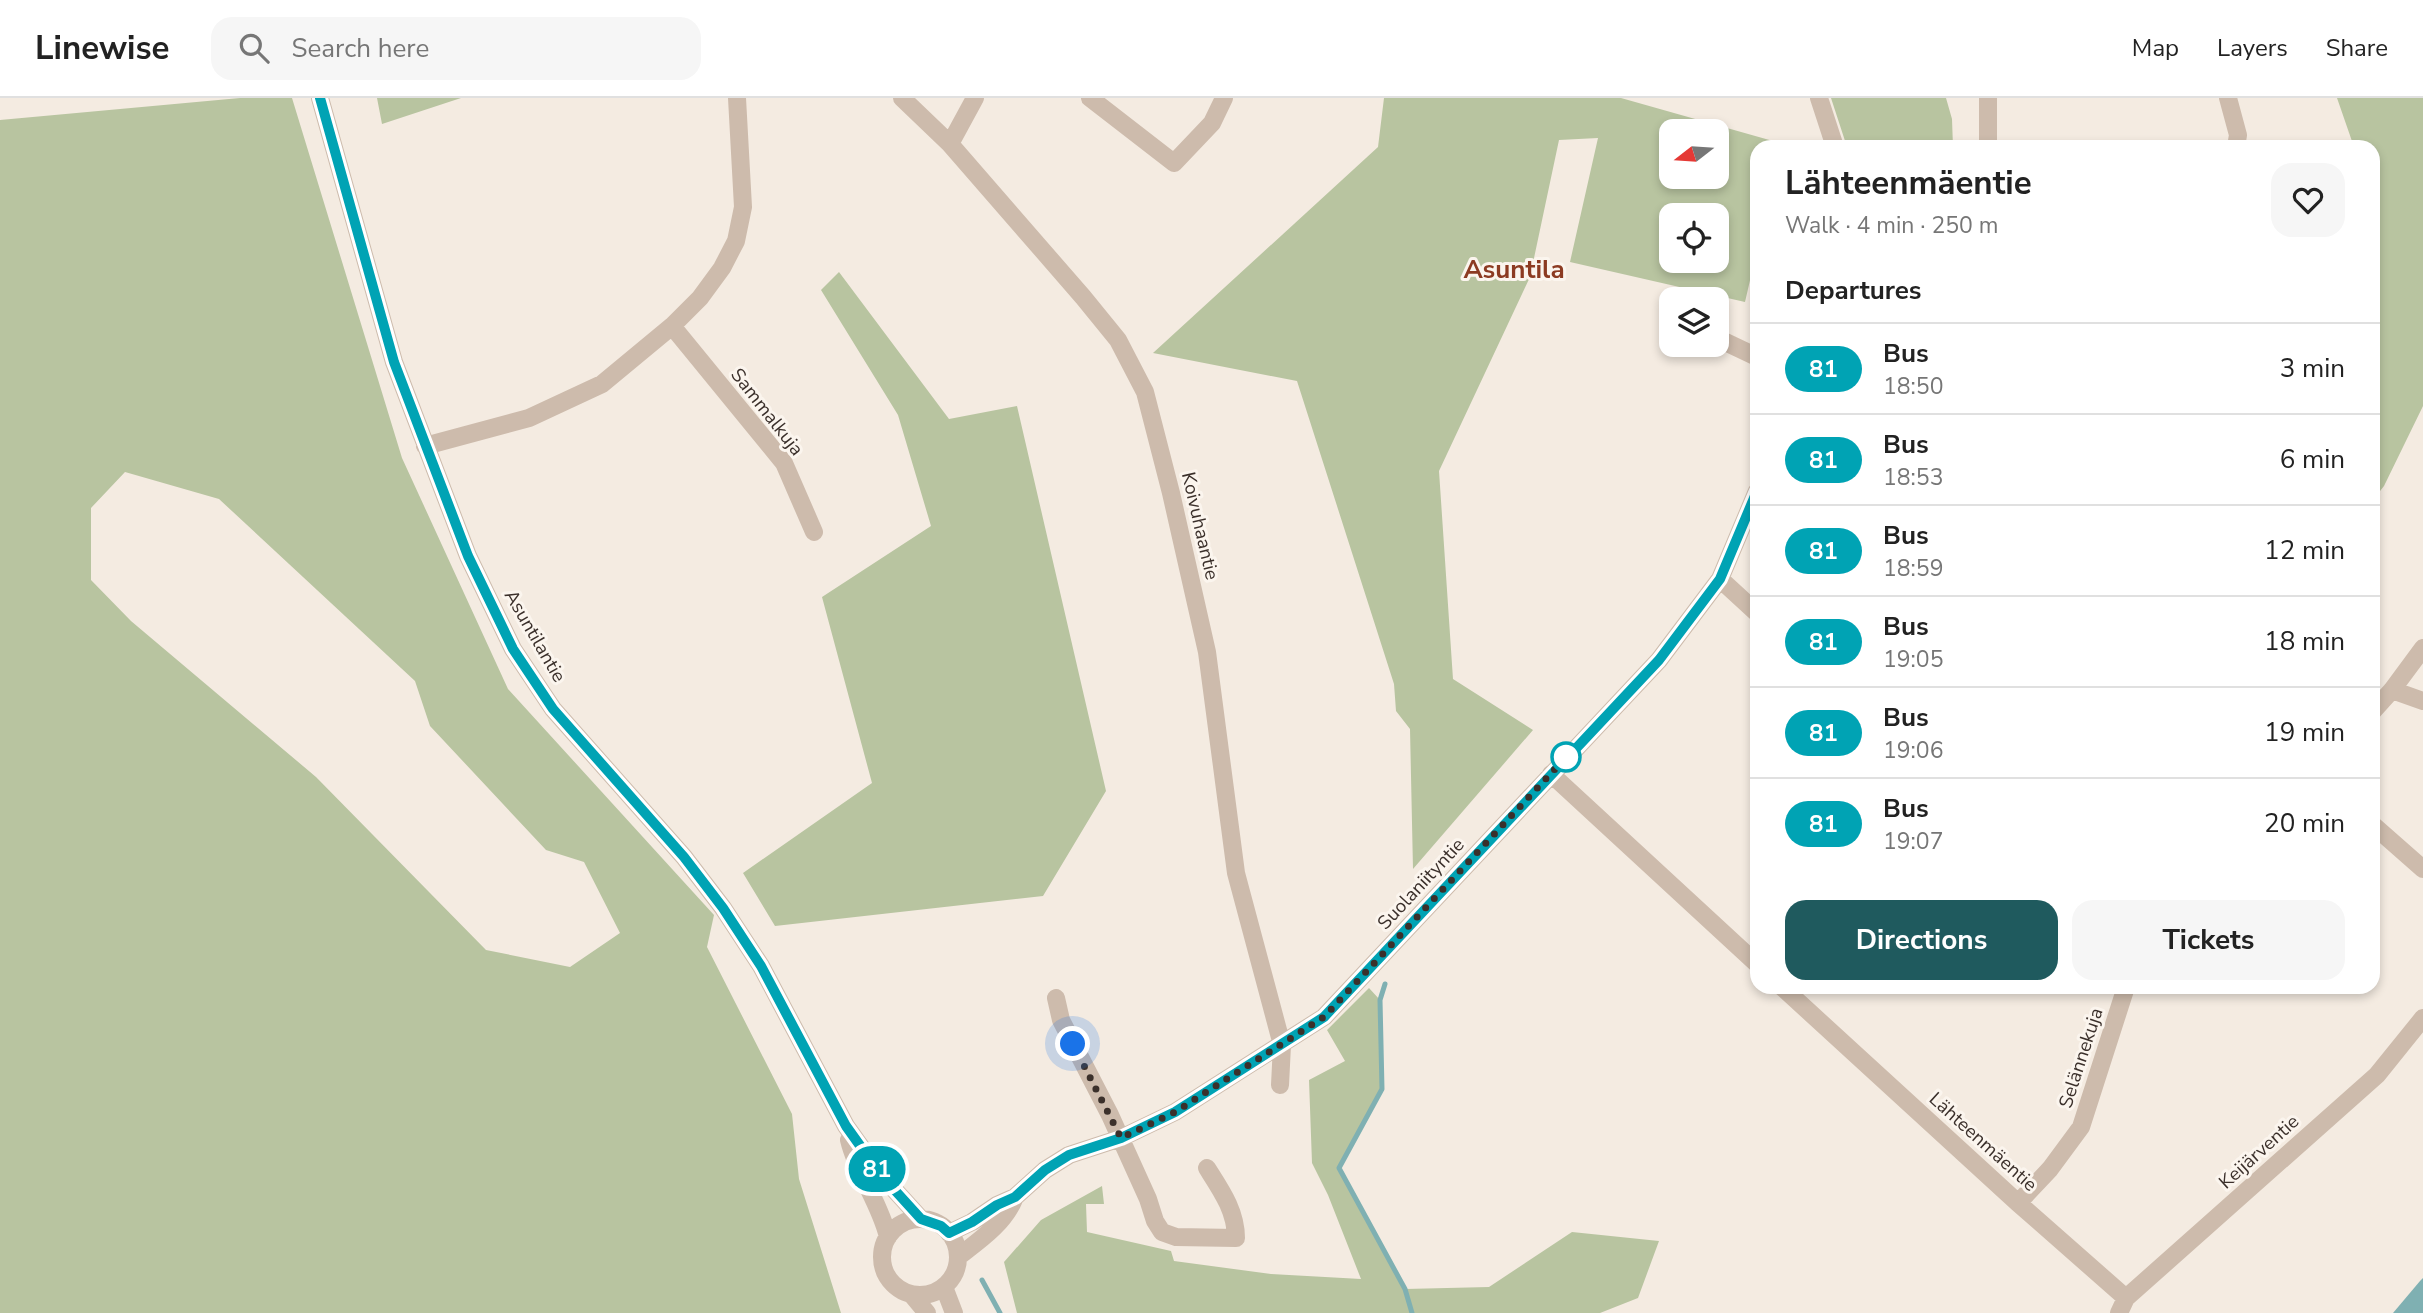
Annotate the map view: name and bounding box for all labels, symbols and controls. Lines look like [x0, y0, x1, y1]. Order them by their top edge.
search box [211, 17, 701, 80]
text: Linewise [35, 26, 169, 71]
icon: search [235, 29, 273, 67]
text: Search here [291, 31, 429, 66]
text: Map [2132, 32, 2179, 64]
text: Layers [2217, 32, 2288, 64]
text: Share [2326, 32, 2388, 64]
north arrow [1659, 119, 1729, 189]
map controls [1659, 119, 1729, 357]
text: Lähteenmäentie [1785, 161, 2032, 206]
button: heart [2271, 163, 2345, 237]
button: locate [1659, 203, 1729, 273]
text: Walk · 4 min · 250 m [1785, 210, 1998, 241]
district label: Asuntila [1463, 252, 1565, 287]
text: Departures [1785, 273, 1921, 308]
button: layers [1659, 287, 1729, 357]
text: Bus [1883, 336, 1929, 371]
text: 3 min [2280, 351, 2345, 386]
text: 81 [1809, 353, 1838, 385]
street label: Sammalkuja [725, 363, 809, 461]
text: 18:50 [1883, 371, 1943, 402]
text: Bus [1883, 427, 1929, 462]
text: 6 min [2280, 442, 2345, 477]
text: 81 [1809, 444, 1838, 476]
text: 18:53 [1883, 462, 1943, 493]
street label: Koivuhaantie [1175, 470, 1225, 582]
text: Bus [1883, 518, 1929, 553]
text: 12 min [2264, 533, 2345, 568]
text: 81 [1809, 535, 1838, 567]
text: 18:59 [1883, 553, 1943, 584]
street label: Asuntilantie [498, 585, 572, 687]
text: Bus [1883, 609, 1929, 644]
text: 18 min [2264, 624, 2345, 659]
text: 81 [1809, 626, 1838, 658]
text: 19:05 [1883, 644, 1943, 675]
text: Bus [1883, 700, 1929, 735]
text: 19 min [2264, 715, 2345, 750]
text: 81 [1809, 717, 1838, 749]
text: 19:06 [1883, 735, 1943, 766]
unlabelled marker [1551, 742, 1581, 772]
text: Bus [1883, 791, 1929, 826]
text: 20 min [2264, 806, 2345, 841]
text: 81 [1809, 808, 1838, 840]
text: 19:07 [1883, 826, 1943, 857]
street label: Suolaniityntie [1372, 832, 1470, 936]
button: Directions [1785, 900, 2058, 980]
button: Tickets [2072, 900, 2345, 980]
street label: Selännekuja [2053, 1005, 2109, 1111]
your location [1055, 1026, 1090, 1061]
street label: Lähteenmäentie [1923, 1086, 2043, 1198]
street label: Keijärventie [2213, 1109, 2305, 1195]
line badge: 81 [846, 1146, 908, 1192]
text: 81 [863, 1153, 891, 1185]

